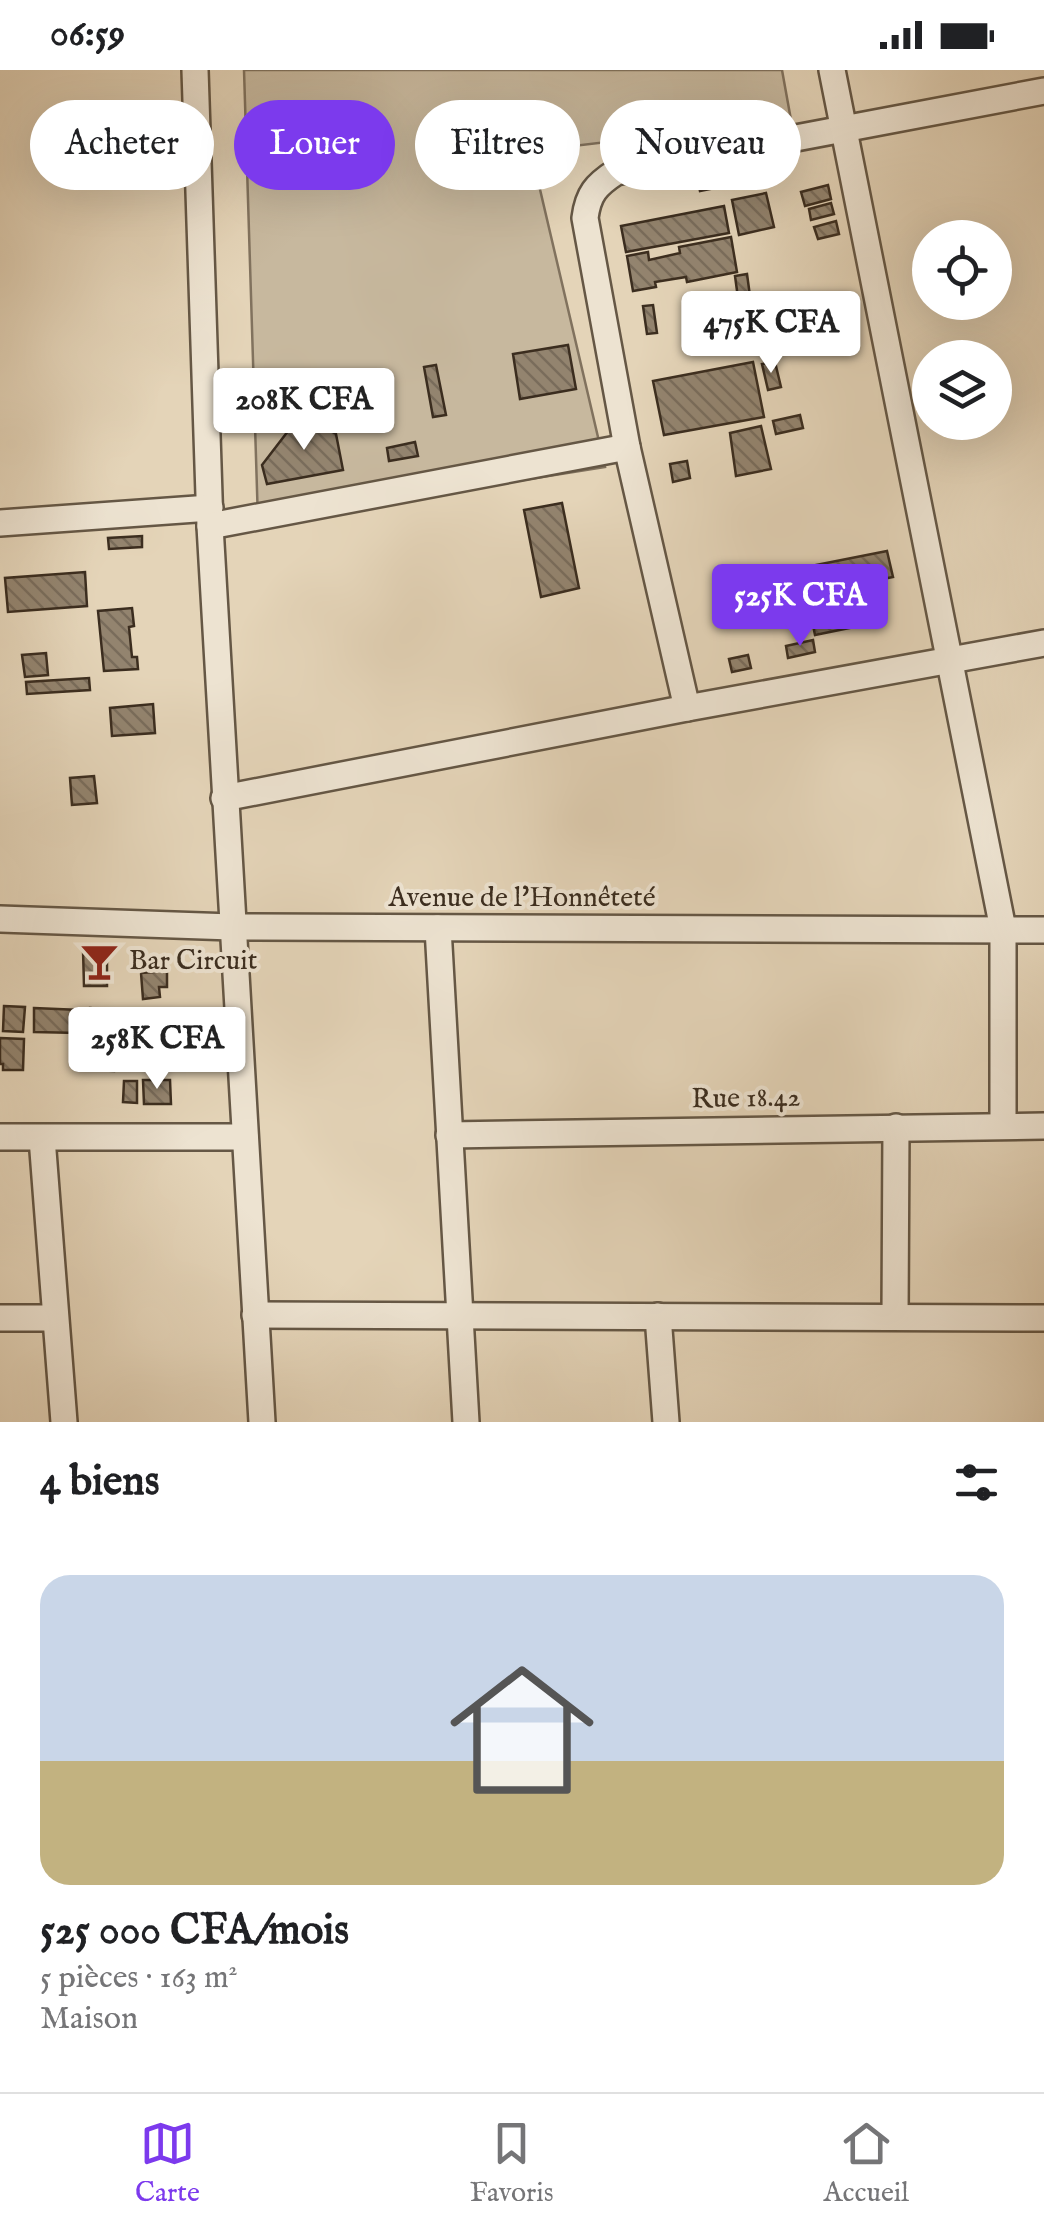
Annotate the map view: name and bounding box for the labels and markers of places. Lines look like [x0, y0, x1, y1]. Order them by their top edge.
pin: 475K CFA [668, 291, 874, 376]
pin: 208K CFA [201, 368, 407, 453]
pin: 525K CFA [697, 564, 903, 649]
bar icon: Bar Circuit [78, 940, 120, 982]
place label: Bar Circuit [129, 944, 258, 979]
pin: 258K CFA [54, 1007, 260, 1092]

